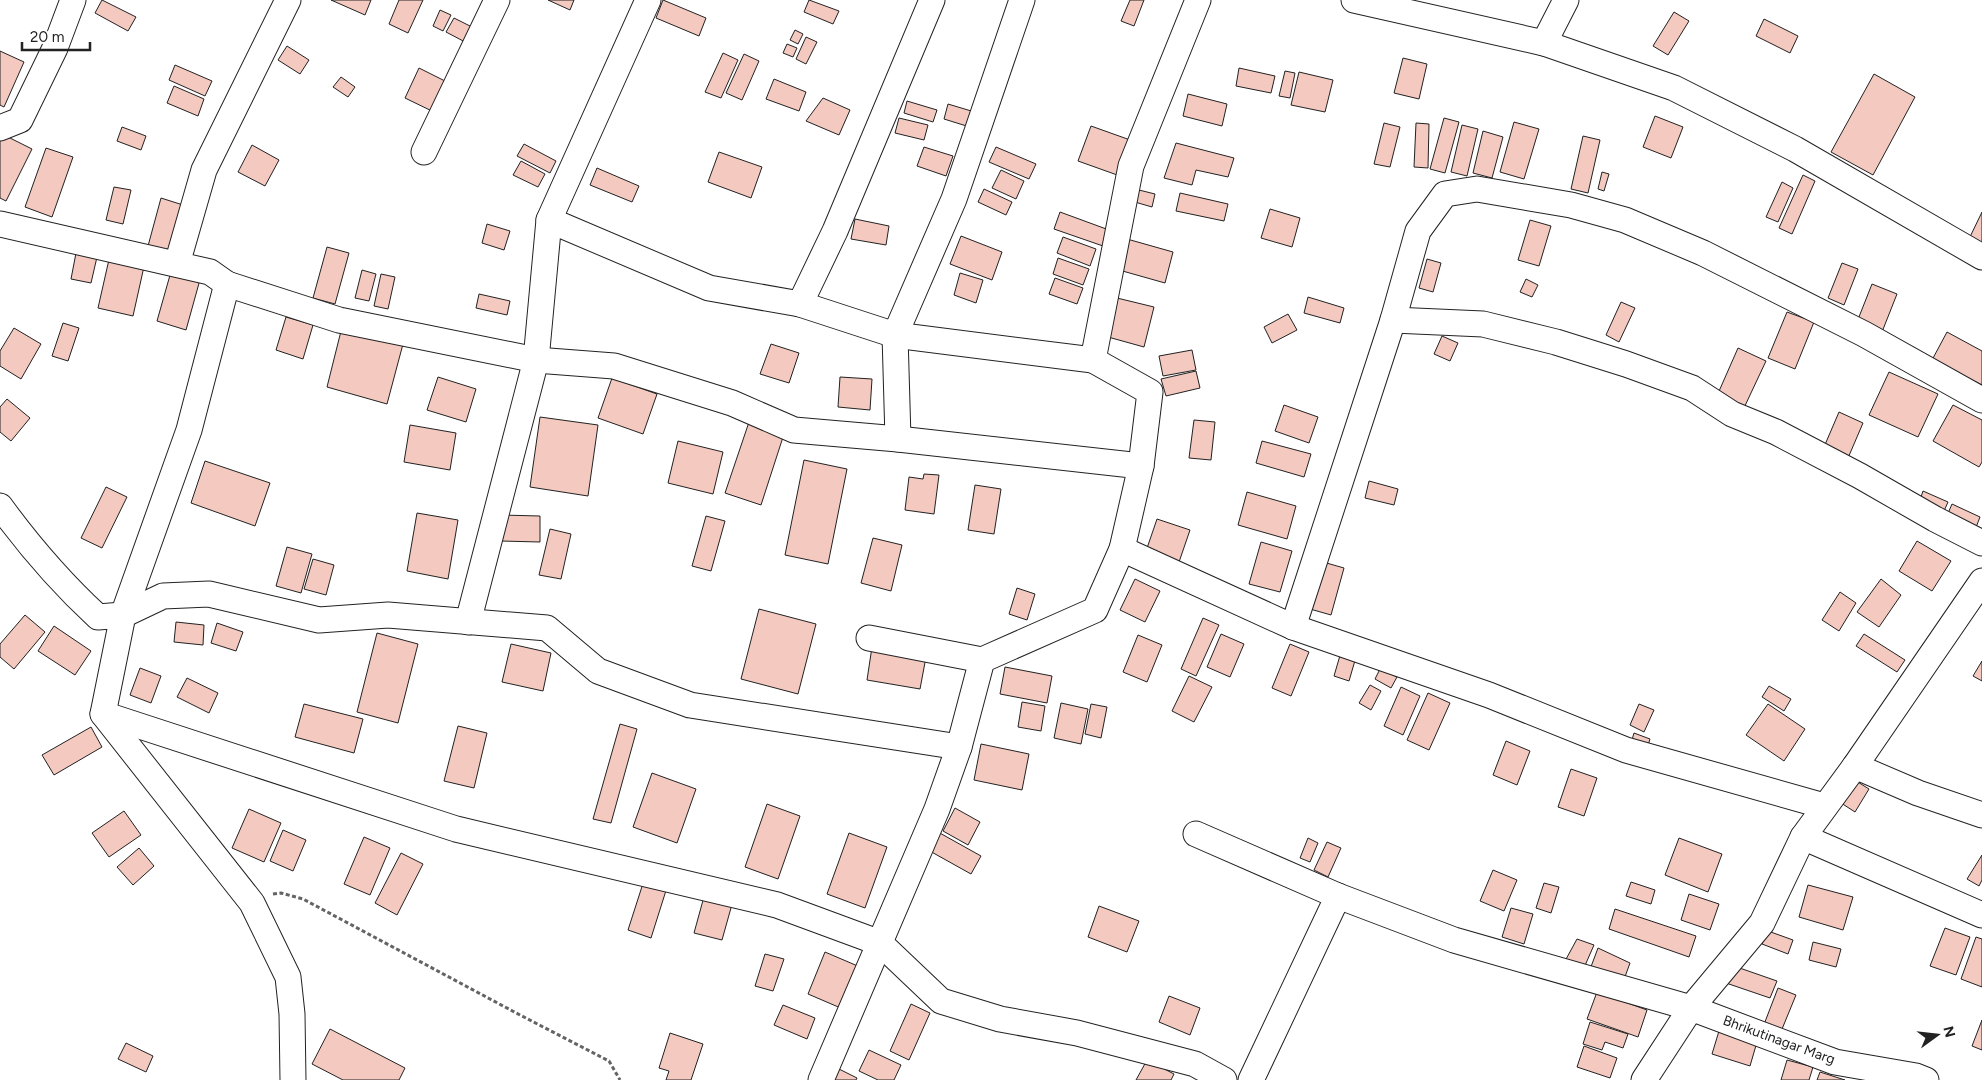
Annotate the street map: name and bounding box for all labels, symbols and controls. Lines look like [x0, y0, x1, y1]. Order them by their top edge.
scale bar [22, 20, 90, 52]
text: 20 m [30, 28, 64, 46]
north arrow [1912, 1010, 1962, 1060]
street label: Bhrikutinagar Marg [1721, 1012, 1837, 1068]
text: N [1939, 1024, 1959, 1039]

